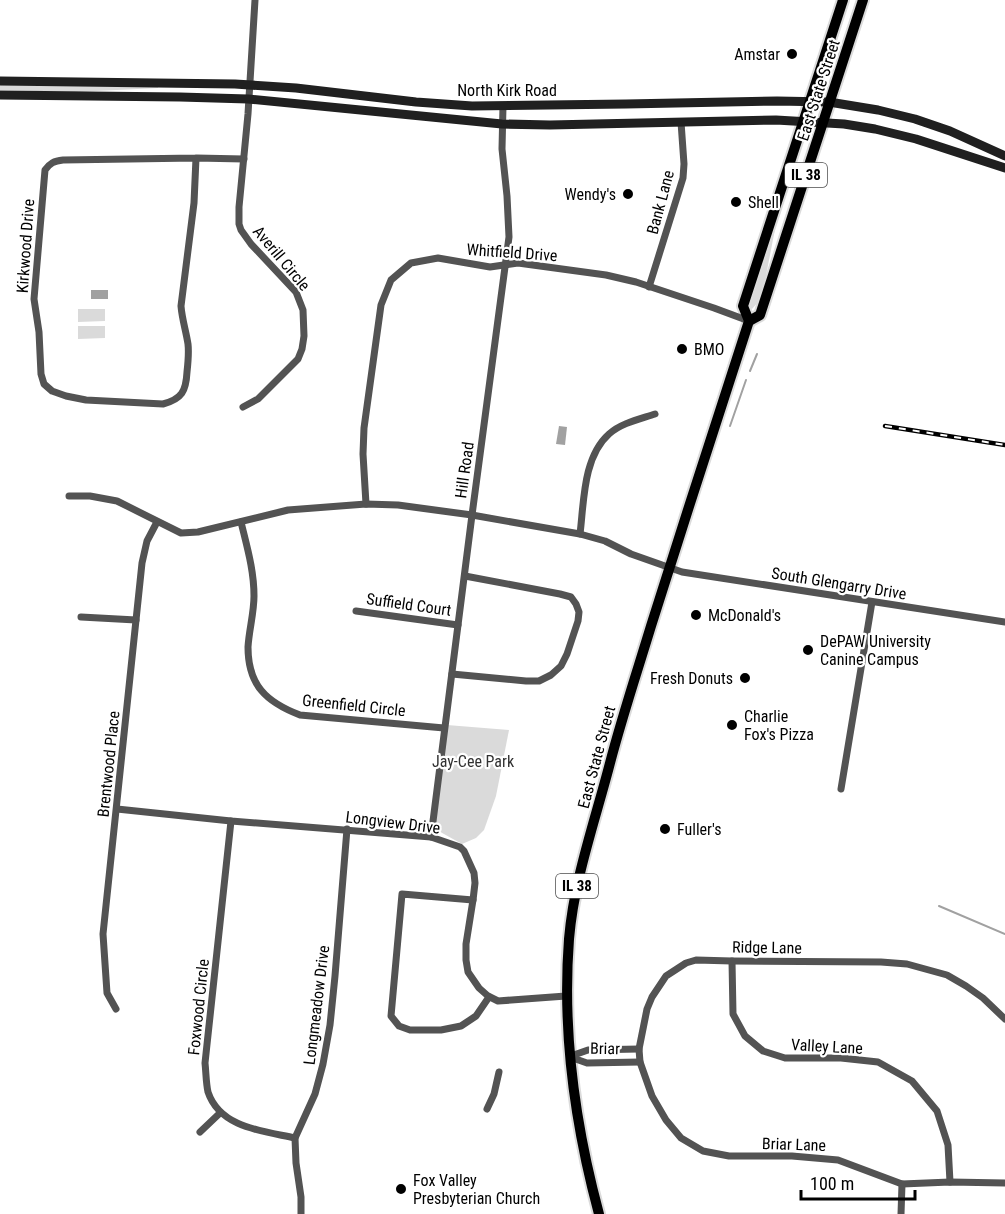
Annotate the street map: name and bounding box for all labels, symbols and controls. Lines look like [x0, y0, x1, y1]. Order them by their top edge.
street label: East State Street [793, 37, 844, 143]
place label: Amstar [734, 45, 780, 64]
marker: Amstar [785, 47, 799, 61]
street label: North Kirk Road [457, 81, 557, 100]
road number: IL 38 [785, 163, 827, 187]
street label: Bank Lane [643, 168, 678, 236]
place label: Wendy's [565, 185, 616, 204]
marker: Wendy's [621, 187, 635, 201]
place label: Shell [748, 193, 779, 212]
marker: Shell [729, 195, 743, 209]
street label: Kirkwood Drive [13, 198, 38, 294]
street label: Averill Circle [249, 222, 314, 295]
street label: Whitfield Drive [466, 240, 558, 265]
place label: BMO [694, 340, 724, 359]
marker: BMO [675, 342, 689, 356]
street label: Hill Road [451, 441, 478, 499]
street label: South Glengarry Drive [770, 563, 908, 604]
street label: Suffield Court [365, 589, 453, 620]
place label: McDonald's [708, 606, 781, 625]
marker: McDonald's [689, 608, 703, 622]
place label: DePAW University Canine Campus [820, 632, 931, 669]
marker: DePAW University Canine Campus [801, 643, 815, 657]
place label: Fresh Donuts [650, 669, 733, 688]
marker: Fresh Donuts [738, 671, 752, 685]
street label: Greenfield Circle [301, 691, 406, 720]
street label: East State Street [574, 704, 619, 811]
place label: Charlie Fox's Pizza [744, 707, 814, 744]
street label: Brentwood Place [93, 710, 124, 818]
marker: Charlie Fox's Pizza [725, 718, 739, 732]
park label: Jay-Cee Park [432, 752, 515, 771]
street label: Longview Drive [344, 807, 441, 838]
place label: Fuller's [677, 820, 722, 839]
marker: Fuller's [658, 822, 672, 836]
road number: IL 38 [556, 874, 598, 898]
street label: Ridge Lane [732, 937, 802, 958]
street label: Longmeadow Drive [300, 944, 333, 1066]
street label: Foxwood Circle [184, 958, 213, 1056]
street label: Valley Lane [791, 1035, 863, 1058]
street label: Briar [590, 1039, 620, 1058]
street label: Briar Lane [762, 1134, 826, 1155]
scale bar [801, 1163, 915, 1201]
place label: Fox Valley Presbyterian Church [413, 1171, 540, 1208]
text: 100 m [810, 1173, 854, 1194]
marker: Fox Valley Presbyterian Church [394, 1182, 408, 1196]

